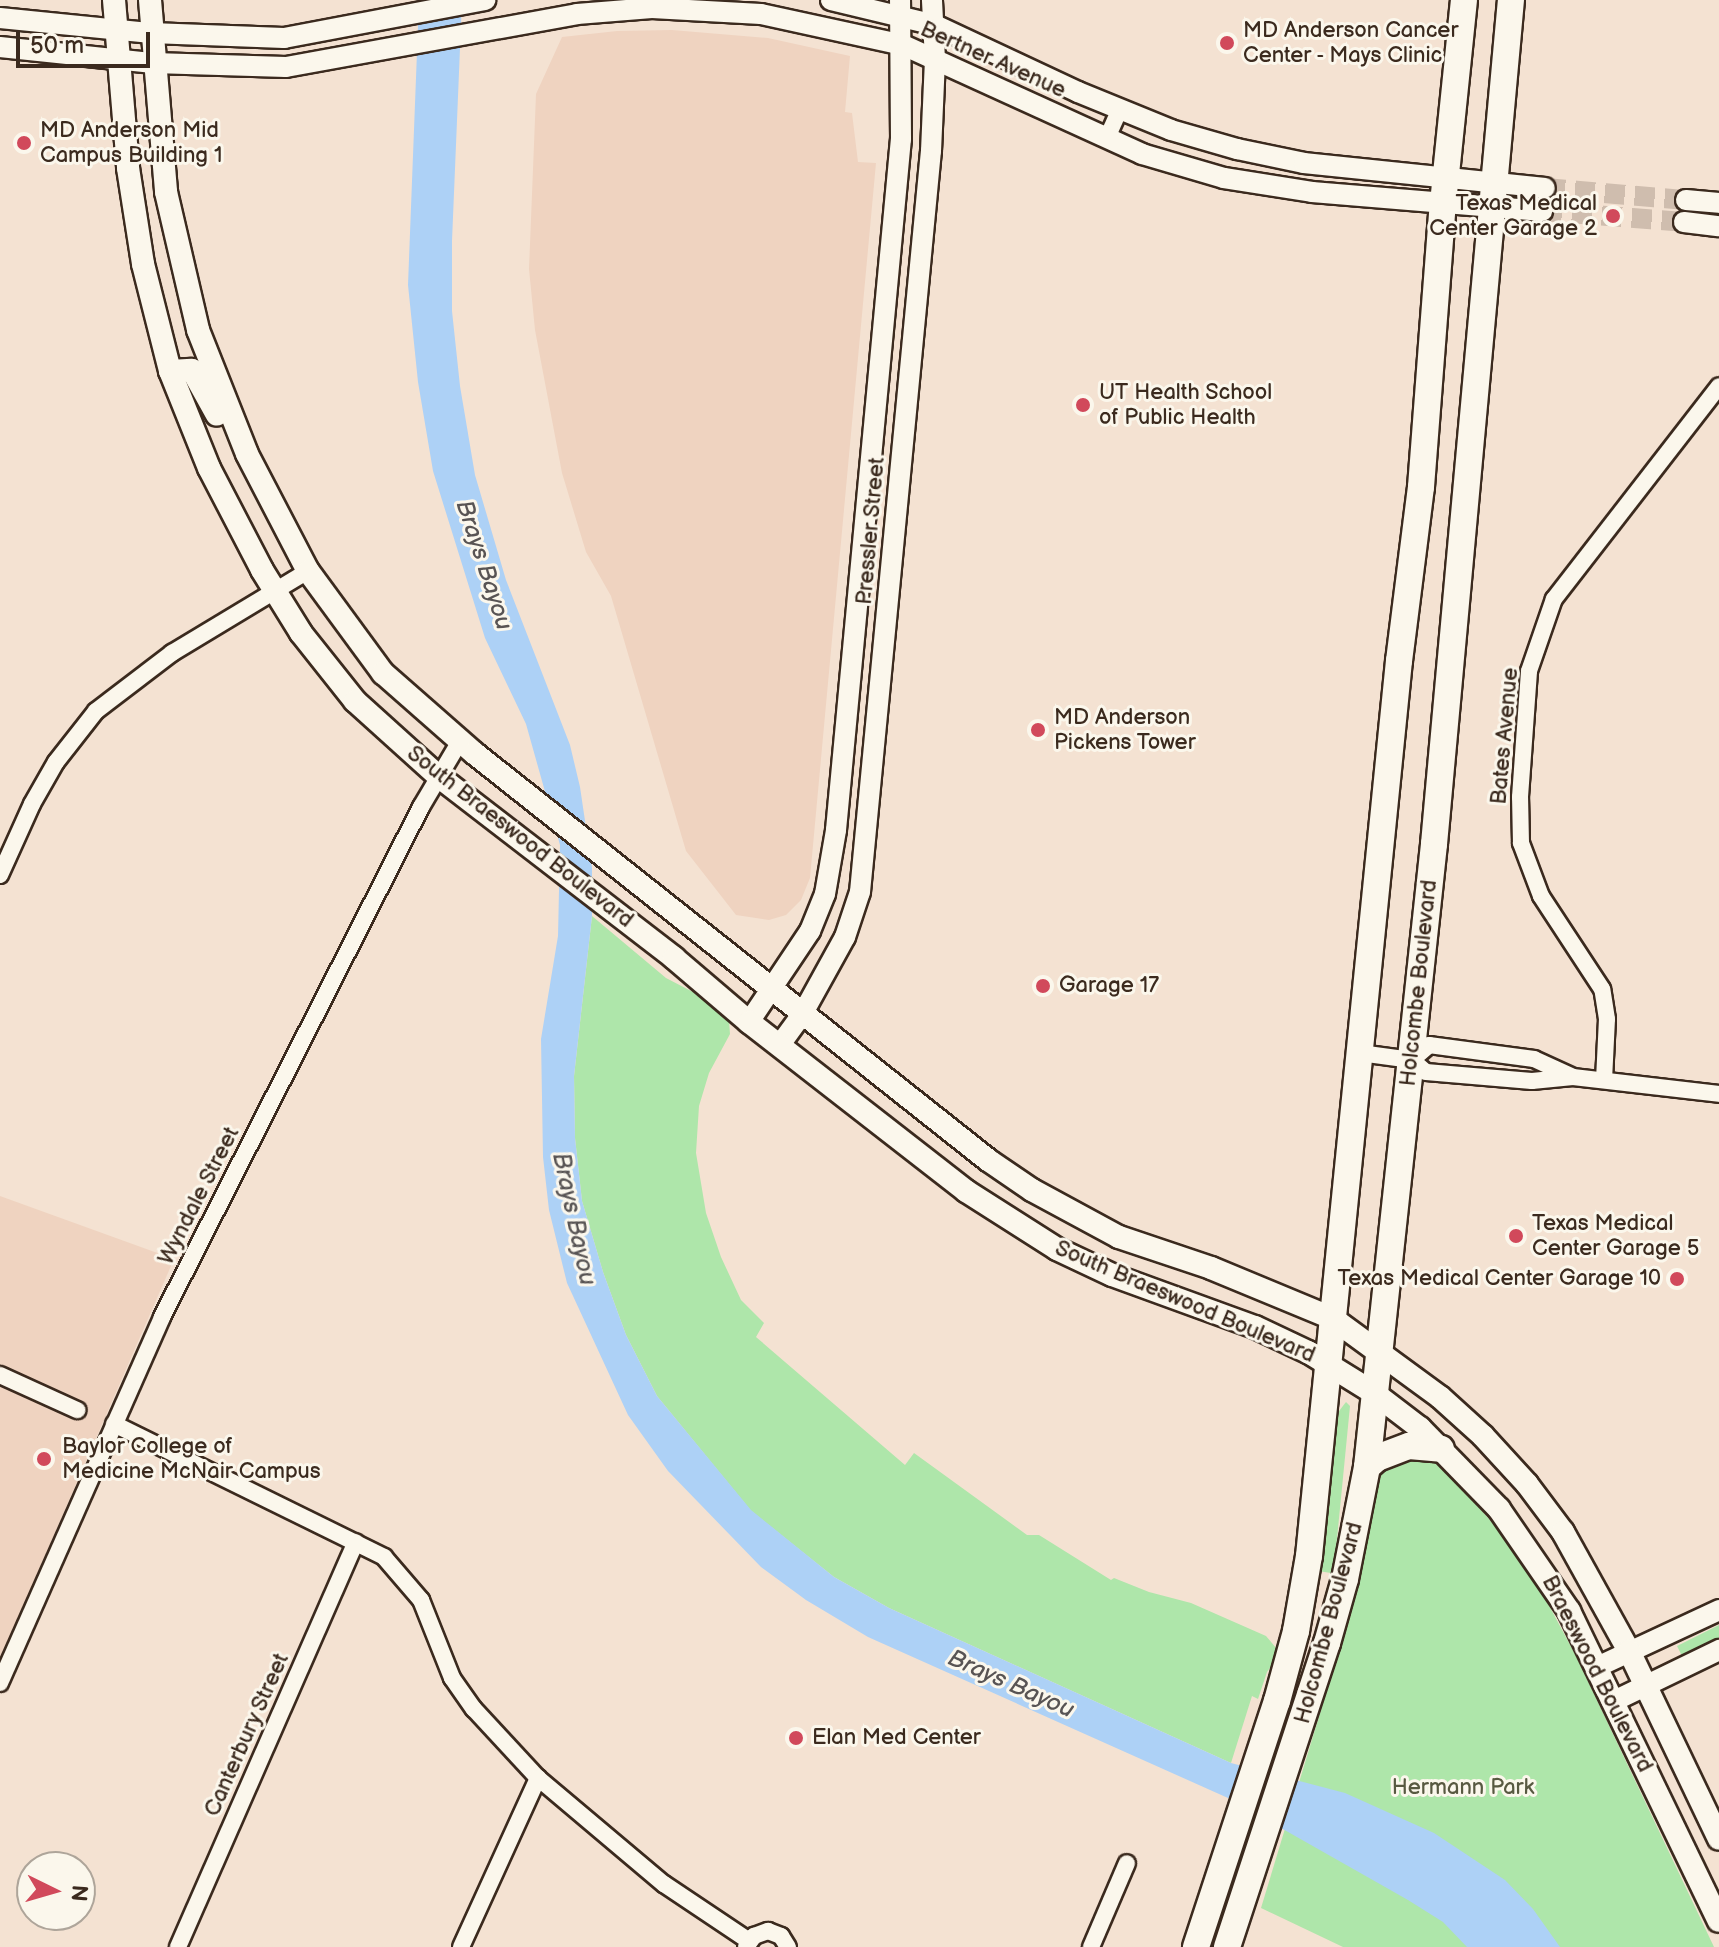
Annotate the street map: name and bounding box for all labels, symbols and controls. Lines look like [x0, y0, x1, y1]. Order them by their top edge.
scale bar [20, 16, 154, 66]
street label: Bertner Avenue [916, 16, 1070, 104]
place label: MD Anderson Cancer Center - Mays Clinic [1243, 17, 1458, 68]
text: 50 m [30, 31, 84, 60]
marker: MD Anderson Cancer Center - Mays Clinic [1218, 34, 1236, 52]
place label: MD Anderson Mid Campus Building 1 [40, 117, 222, 168]
marker: MD Anderson Mid Campus Building 1 [15, 134, 33, 152]
place label: Texas Medical Center Garage 2 [1429, 190, 1597, 242]
marker: Texas Medical Center Garage 2 [1604, 207, 1622, 225]
place label: UT Health School of Public Health [1099, 379, 1273, 430]
marker: UT Health School of Public Health [1074, 396, 1092, 414]
street label: Pressler Street [851, 456, 891, 606]
water label: Brays Bayou [449, 496, 519, 634]
street label: Bates Avenue [1486, 666, 1524, 806]
place label: MD Anderson Pickens Tower [1054, 704, 1196, 756]
marker: MD Anderson Pickens Tower [1029, 721, 1047, 739]
street label: South Braeswood Boulevard [402, 740, 638, 934]
street label: Holcombe Boulevard [1395, 878, 1443, 1088]
place label: Garage 17 [1059, 973, 1159, 999]
marker: Garage 17 [1034, 977, 1052, 995]
street label: Wyndale Street [153, 1123, 245, 1269]
water label: Brays Bayou [546, 1150, 602, 1288]
place label: Texas Medical Center Garage 5 [1532, 1210, 1699, 1262]
marker: Texas Medical Center Garage 5 [1507, 1227, 1525, 1245]
street label: South Braeswood Boulevard [1051, 1235, 1319, 1369]
place label: Texas Medical Center Garage 10 [1337, 1266, 1661, 1292]
marker: Texas Medical Center Garage 10 [1668, 1270, 1686, 1288]
place label: Baylor College of Medicine McNair Campus [62, 1433, 321, 1484]
marker: Baylor College of Medicine McNair Campus [33, 1448, 55, 1470]
street label: Holcombe Boulevard [1289, 1519, 1369, 1727]
street label: Braeswood Boulevard [1536, 1571, 1658, 1777]
water label: Brays Bayou [944, 1643, 1078, 1725]
street label: Canterbury Street [199, 1649, 295, 1821]
place label: Elan Med Center [812, 1725, 981, 1751]
marker: Elan Med Center [787, 1729, 805, 1747]
park label: Hermann Park [1392, 1775, 1534, 1801]
north arrow [16, 1851, 96, 1931]
text: N [64, 1884, 93, 1902]

